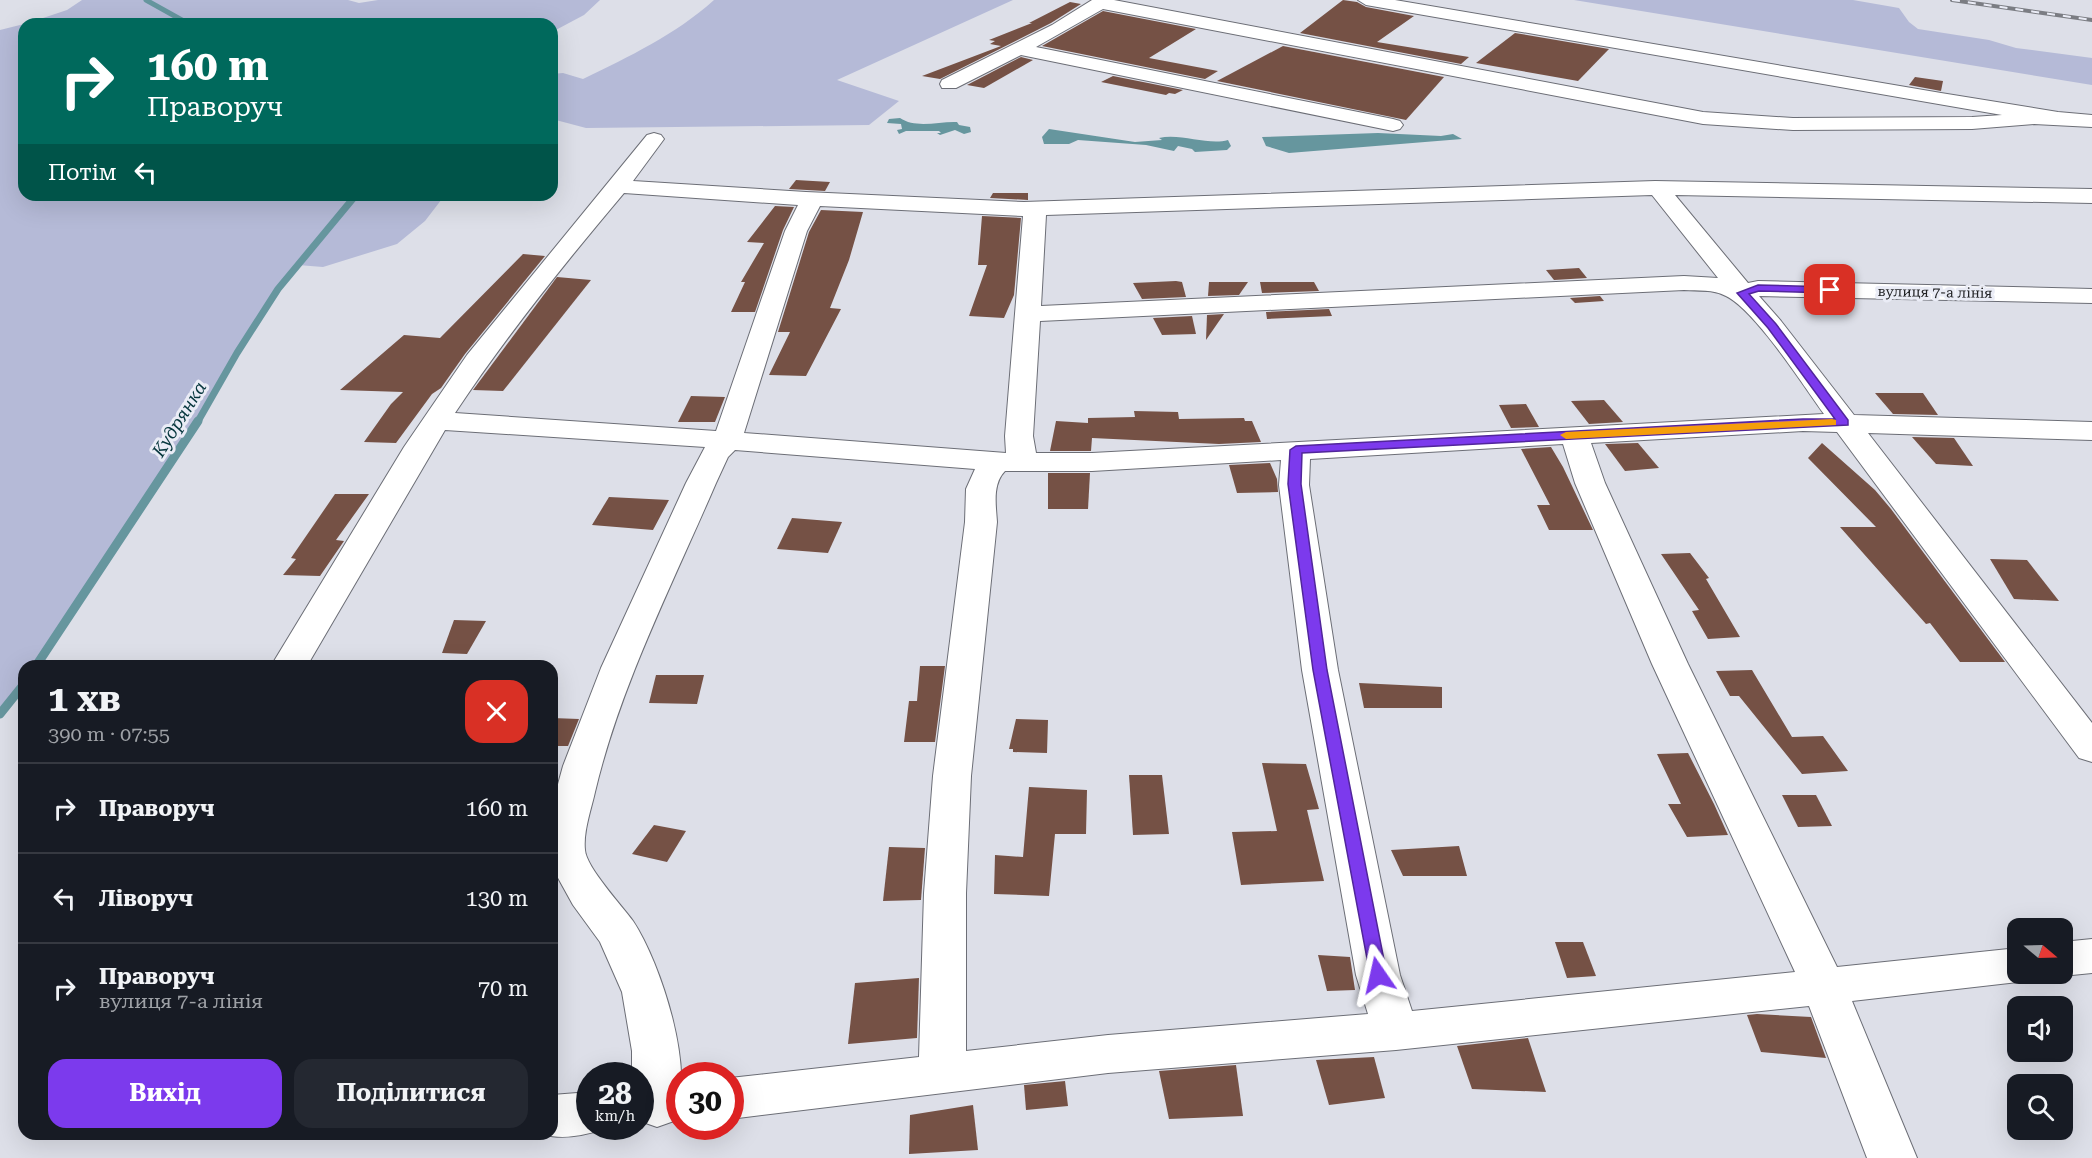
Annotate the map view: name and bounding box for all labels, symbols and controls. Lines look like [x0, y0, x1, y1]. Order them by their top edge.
text: 160 m [147, 41, 269, 90]
icon: right [48, 42, 126, 120]
text: Праворуч [147, 91, 283, 123]
icon: left [129, 156, 162, 189]
text: Потім [48, 160, 117, 185]
pin [1804, 264, 1855, 315]
icon: arrive [1813, 273, 1846, 306]
street label: вулиця 7-а лінія [1878, 283, 1992, 301]
water label: Кудрянка [147, 377, 210, 461]
text: 1 хв [48, 678, 121, 720]
button: close [465, 680, 528, 743]
text: 390 m · 07:55 [48, 722, 170, 746]
icon: right [48, 792, 81, 825]
text: Праворуч [99, 796, 214, 821]
text: 160 m [465, 796, 528, 821]
icon: left [48, 882, 81, 915]
text: Ліворуч [99, 886, 193, 911]
text: 130 m [465, 886, 528, 911]
north arrow [2007, 918, 2073, 984]
map controls [2007, 918, 2073, 1140]
position arrow [1346, 943, 1410, 1007]
text: Праворуч [99, 964, 214, 989]
icon: right [48, 972, 81, 1005]
text: 70 m [478, 976, 528, 1001]
text: вулиця 7-а лінія [99, 989, 263, 1013]
button: sound [2007, 996, 2073, 1062]
button: Вихід [48, 1059, 282, 1128]
button: Поділитися [294, 1059, 528, 1128]
speed limit sign: 30 [666, 1062, 744, 1140]
button: search [2007, 1074, 2073, 1140]
text: 28 [598, 1076, 632, 1111]
text: km/h [595, 1107, 635, 1125]

